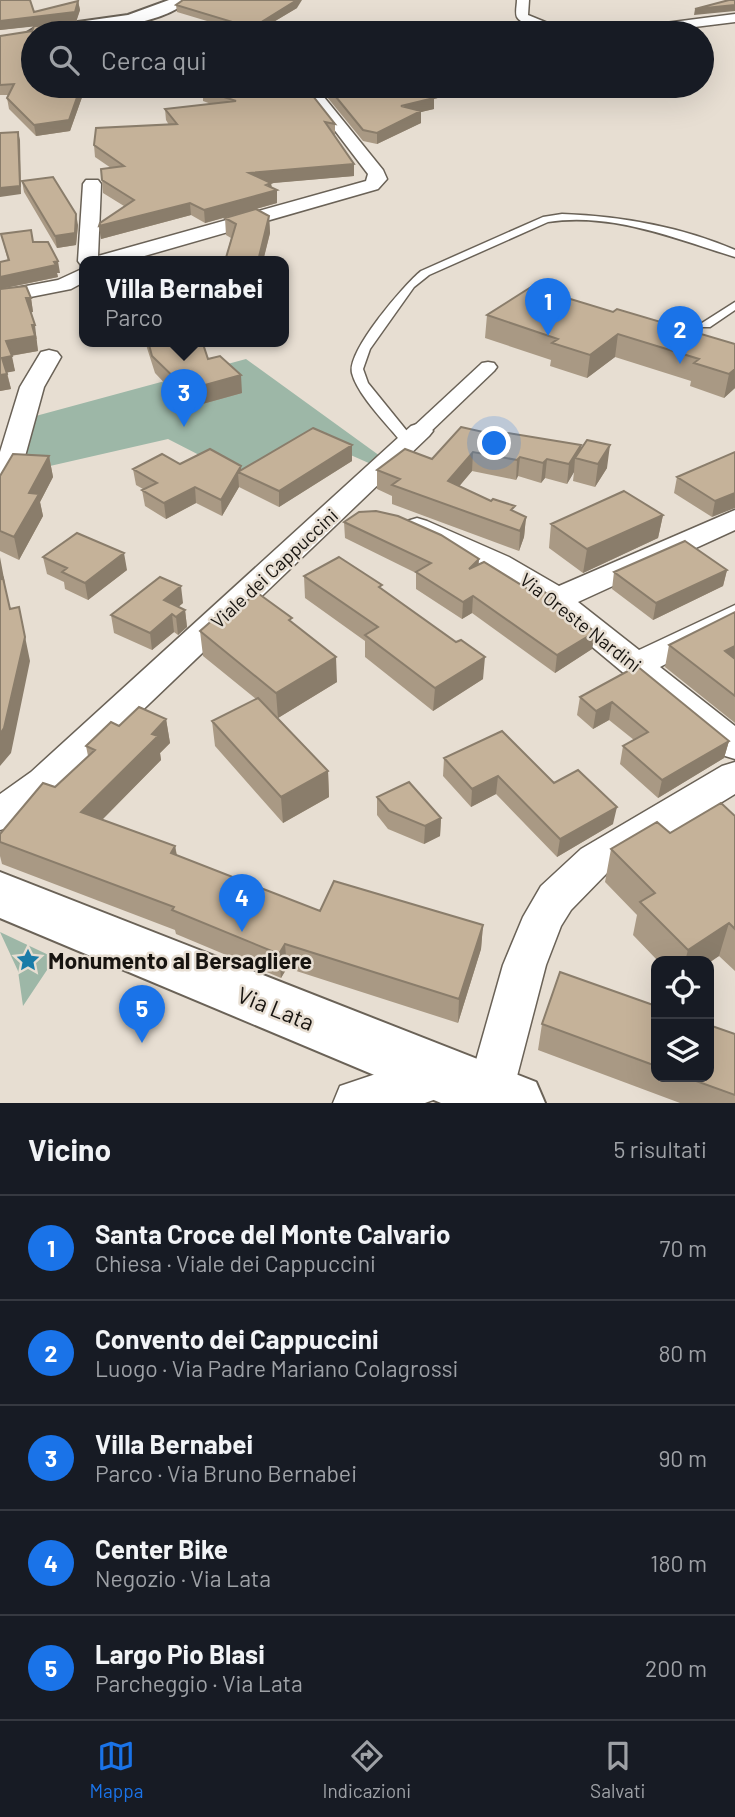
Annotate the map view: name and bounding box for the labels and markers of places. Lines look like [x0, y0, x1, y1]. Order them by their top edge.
pin: 1 [525, 278, 571, 336]
pin: 2 [657, 306, 703, 364]
pin: 3 [161, 369, 207, 427]
pin: 4 [219, 874, 265, 932]
place icon: Monumento al Bersagliere [14, 946, 42, 974]
place label: Monumento al Bersagliere [48, 946, 312, 974]
pin: 5 [119, 985, 165, 1043]

